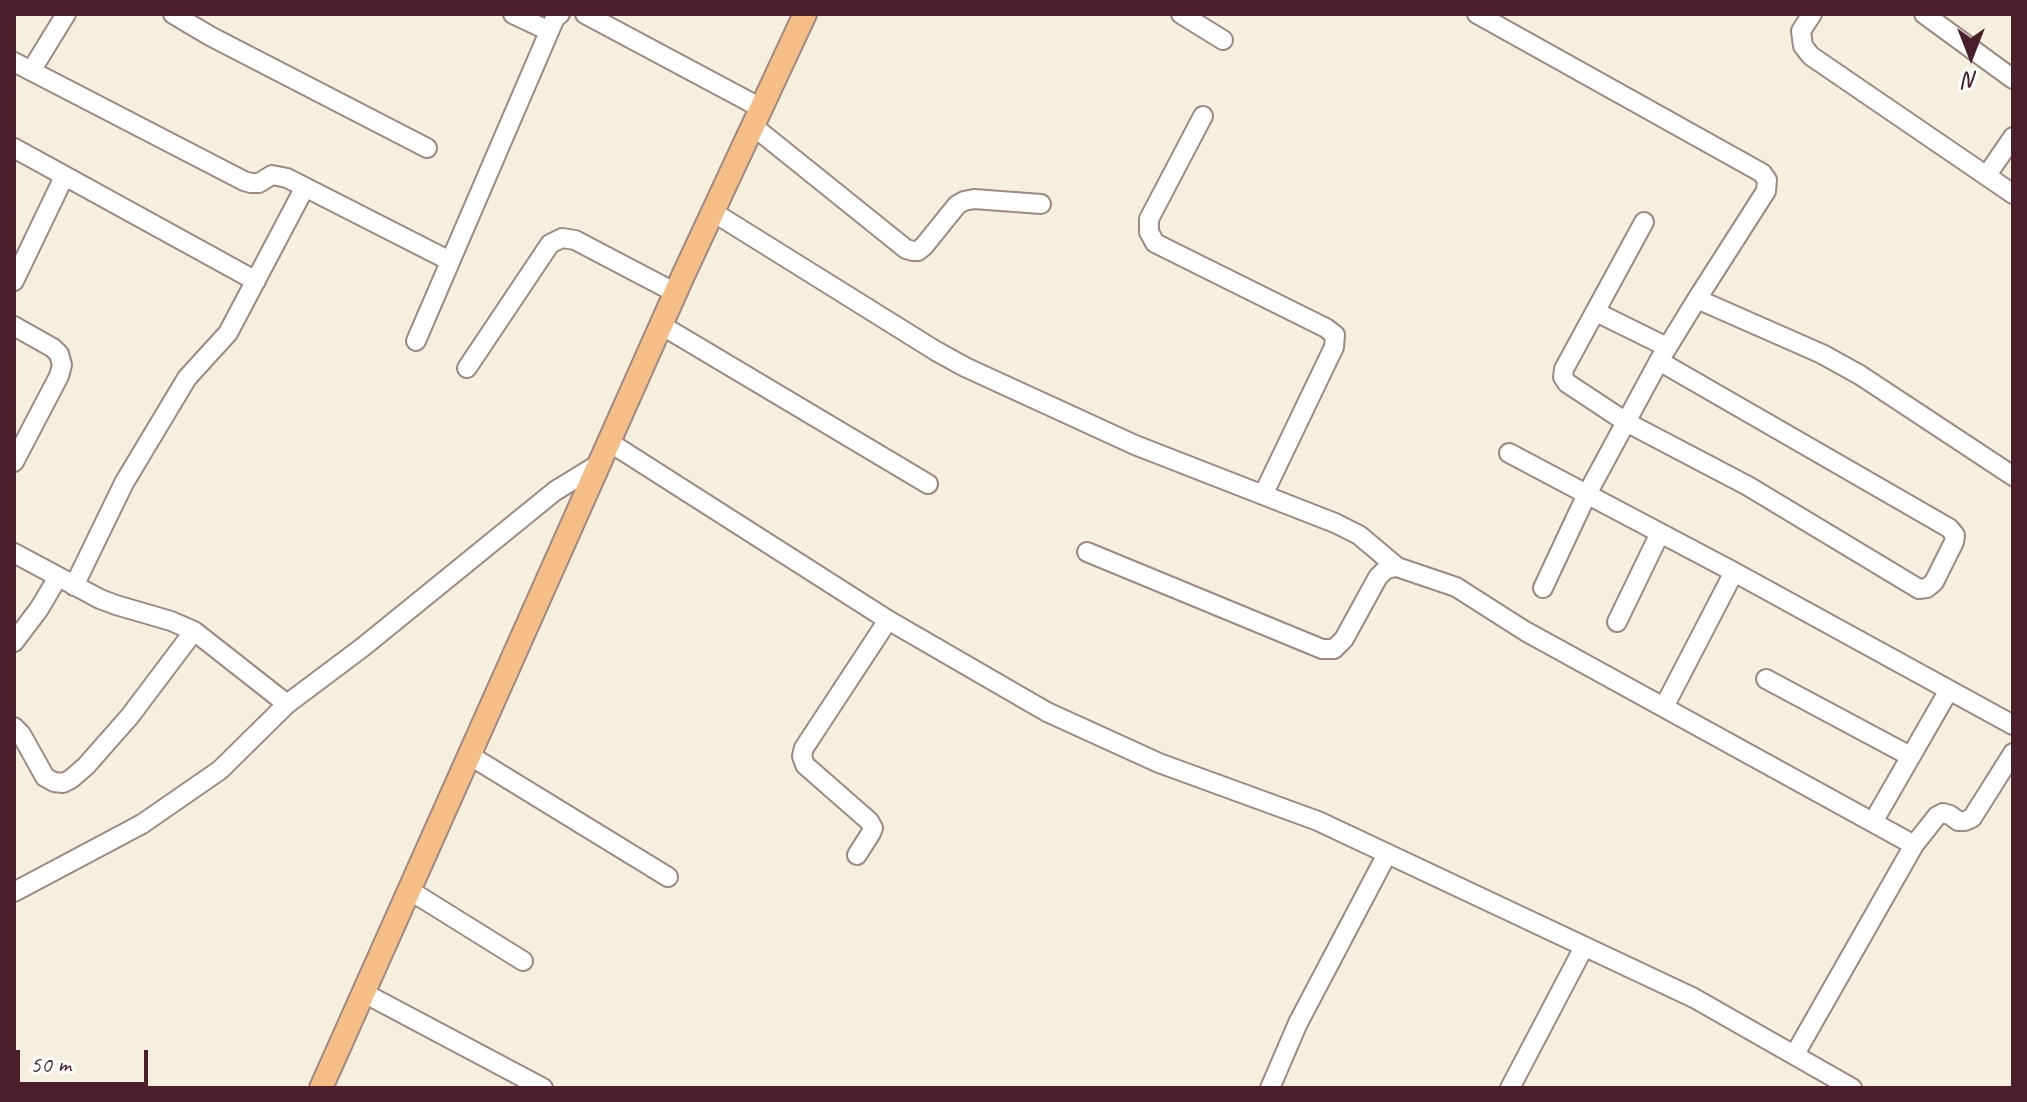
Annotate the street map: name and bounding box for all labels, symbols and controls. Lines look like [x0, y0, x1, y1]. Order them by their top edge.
north arrow [1931, 16, 2011, 96]
text: N [1964, 66, 1978, 94]
scale bar [20, 1034, 152, 1084]
text: 50 m [30, 1049, 71, 1079]

